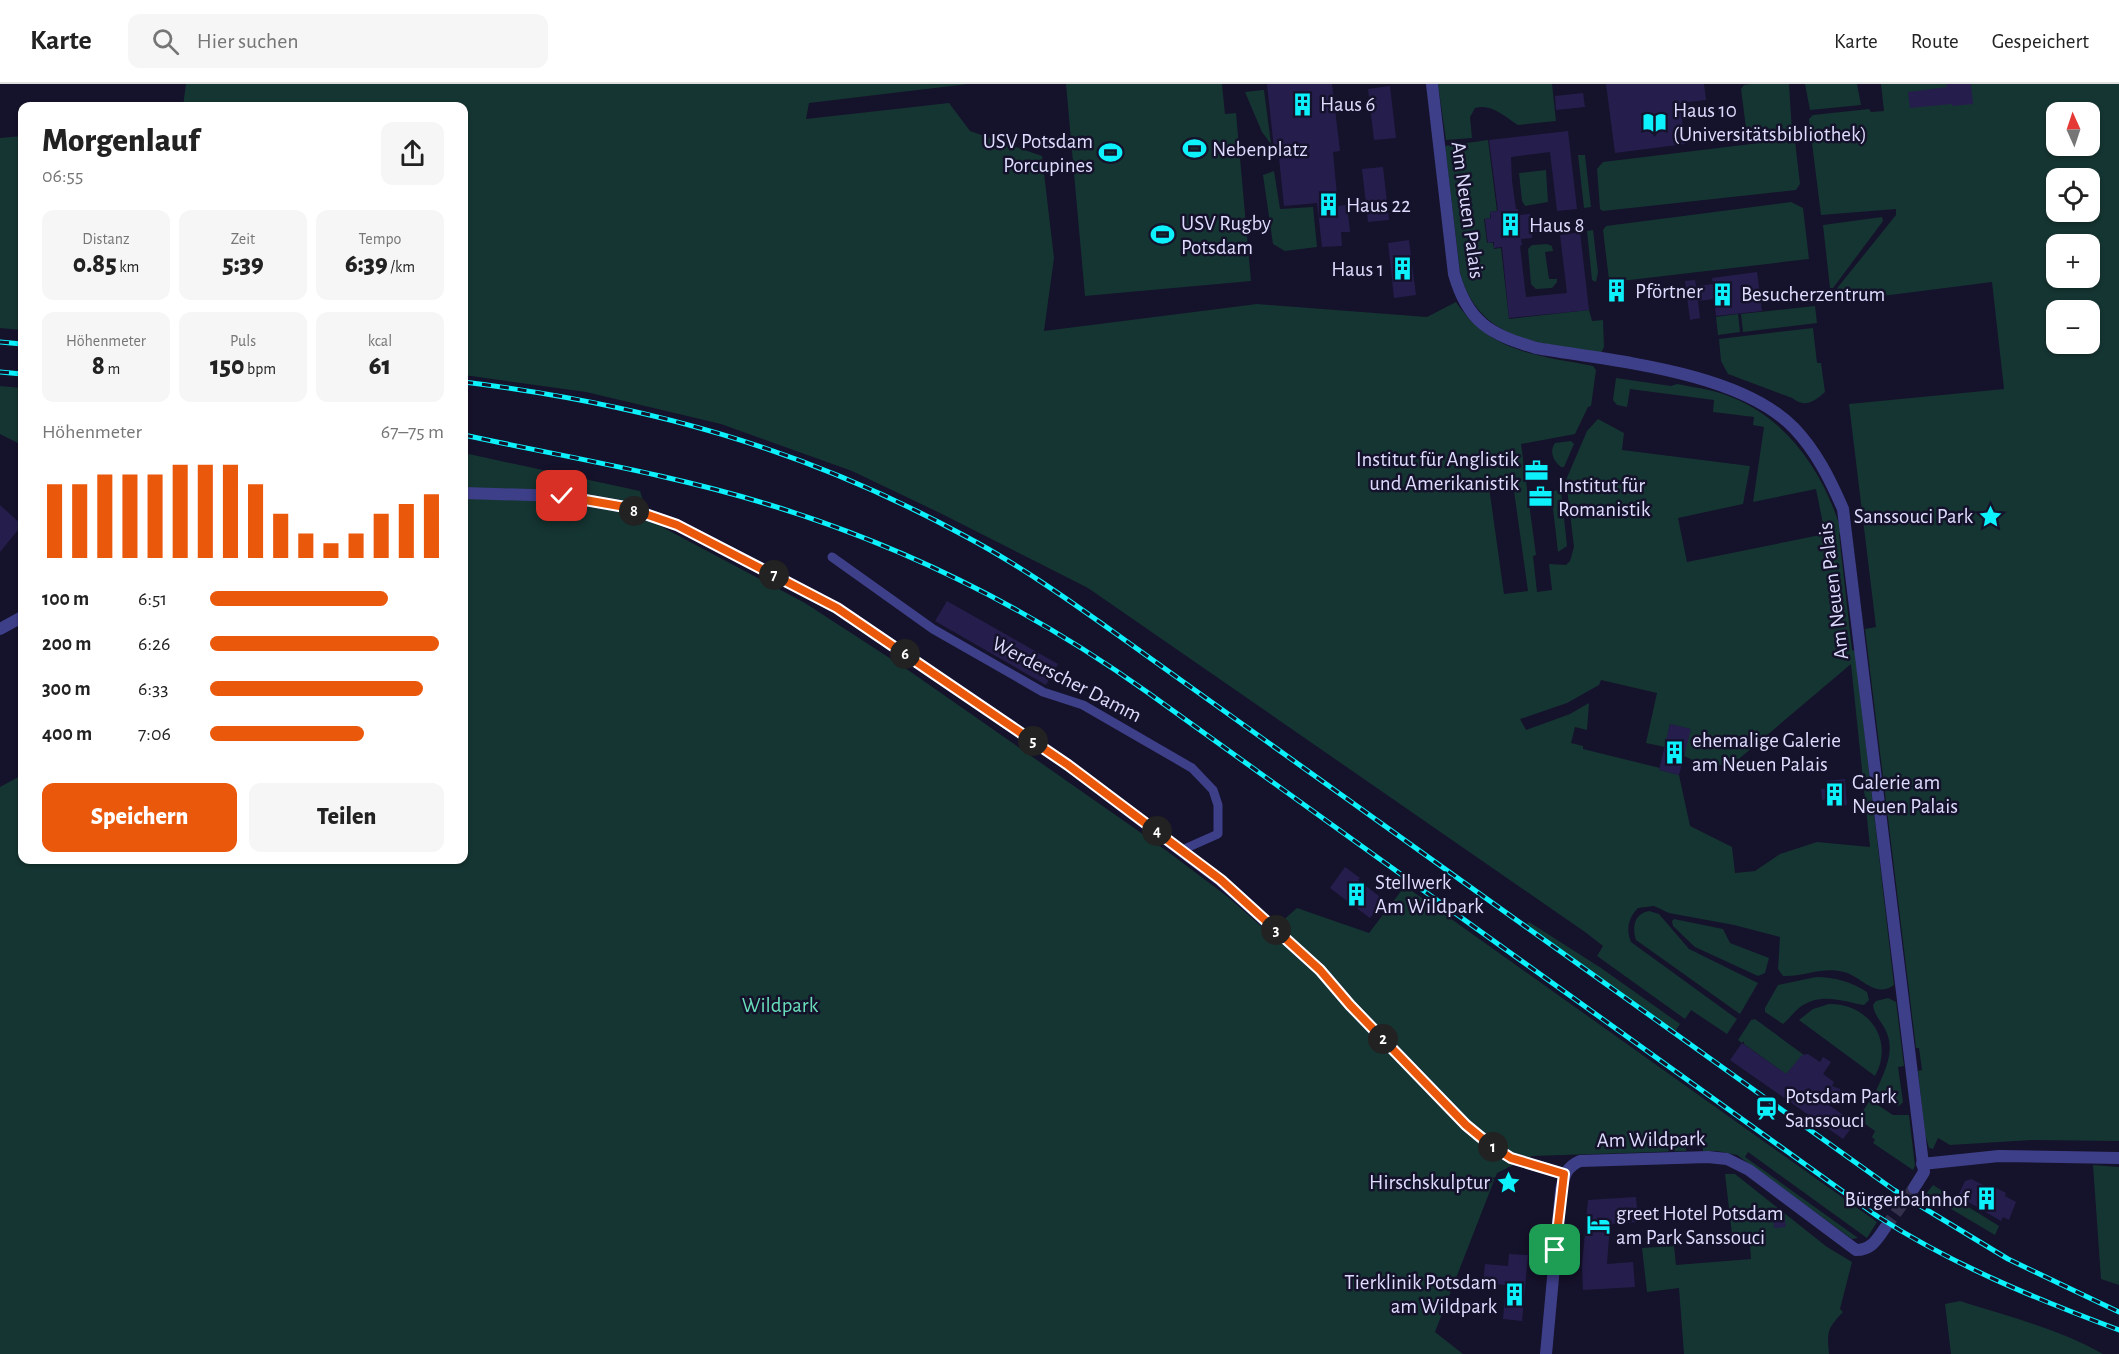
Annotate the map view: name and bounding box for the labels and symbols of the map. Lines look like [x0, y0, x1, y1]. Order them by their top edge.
building icon: Haus 6 [1289, 91, 1315, 117]
place label: Haus 6 [1320, 94, 1375, 115]
place label: Haus 10 (Universitätsbibliothek) [1673, 100, 1867, 145]
north arrow [2046, 102, 2100, 156]
library icon: Haus 10 (Universitätsbibliothek) [1642, 109, 1668, 135]
place label: USV Potsdam Porcupines [983, 131, 1093, 176]
sports icon: Nebenplatz [1181, 136, 1207, 162]
place label: Nebenplatz [1212, 139, 1308, 160]
sports icon: USV Potsdam Porcupines [1098, 140, 1124, 166]
street label: Am Neuen Palais [1447, 140, 1488, 280]
building icon: Haus 22 [1315, 192, 1341, 218]
place label: Haus 22 [1346, 195, 1411, 216]
building icon: Haus 8 [1498, 212, 1524, 238]
place label: USV Rugby Potsdam [1181, 213, 1271, 258]
place label: Haus 8 [1529, 215, 1585, 236]
sports icon: USV Rugby Potsdam [1150, 222, 1176, 248]
building icon: Haus 1 [1389, 256, 1415, 282]
place label: Haus 1 [1331, 259, 1384, 280]
building icon: Pförtner [1604, 278, 1630, 304]
place label: Pförtner [1635, 281, 1703, 302]
building icon: Besucherzentrum [1710, 281, 1736, 307]
place label: Besucherzentrum [1741, 284, 1885, 305]
place label: Institut für Anglistik und Amerikanistik [1356, 449, 1519, 494]
office icon: Institut für Anglistik und Amerikanistik [1524, 458, 1550, 484]
pin [536, 470, 587, 521]
place label: Institut für Romanistik [1558, 475, 1651, 520]
office icon: Institut für Romanistik [1527, 484, 1553, 510]
pin: 8 [619, 496, 649, 526]
place icon: Sanssouci Park [1978, 503, 2004, 529]
place label: Sanssouci Park [1854, 506, 1973, 527]
street label: Am Neuen Palais [1815, 521, 1852, 661]
pin: 7 [759, 560, 789, 590]
street label: Werderscher Damm [989, 633, 1145, 726]
pin: 6 [890, 639, 920, 669]
pin: 5 [1018, 726, 1048, 756]
place label: ehemalige Galerie am Neuen Palais [1692, 730, 1841, 775]
building icon: ehemalige Galerie am Neuen Palais [1661, 739, 1687, 765]
place label: Galerie am Neuen Palais [1852, 772, 1958, 817]
building icon: Galerie am Neuen Palais [1821, 781, 1847, 807]
pin: 4 [1142, 816, 1172, 846]
place label: Stellwerk Am Wildpark [1375, 872, 1484, 917]
building icon: Stellwerk Am Wildpark [1344, 881, 1370, 907]
pin: 3 [1261, 915, 1291, 945]
park label: Wildpark [742, 995, 819, 1016]
pin: 2 [1368, 1024, 1398, 1054]
place label: Potsdam Park Sanssouci [1785, 1086, 1897, 1131]
station icon: Potsdam Park Sanssouci [1754, 1095, 1780, 1121]
street label: Am Wildpark [1597, 1128, 1706, 1151]
pin: 1 [1478, 1132, 1508, 1162]
place icon: Hirschskulptur [1495, 1169, 1521, 1195]
place label: Hirschskulptur [1369, 1172, 1490, 1193]
building icon: Bürgerbahnhof [1974, 1186, 2000, 1212]
place label: Bürgerbahnhof [1845, 1189, 1971, 1210]
place label: greet Hotel Potsdam am Park Sanssouci [1616, 1203, 1784, 1248]
hotel icon: greet Hotel Potsdam am Park Sanssouci [1585, 1212, 1611, 1238]
pin [1529, 1224, 1580, 1275]
place label: Tierklinik Potsdam am Wildpark [1344, 1272, 1497, 1317]
building icon: Tierklinik Potsdam am Wildpark [1502, 1281, 1528, 1307]

